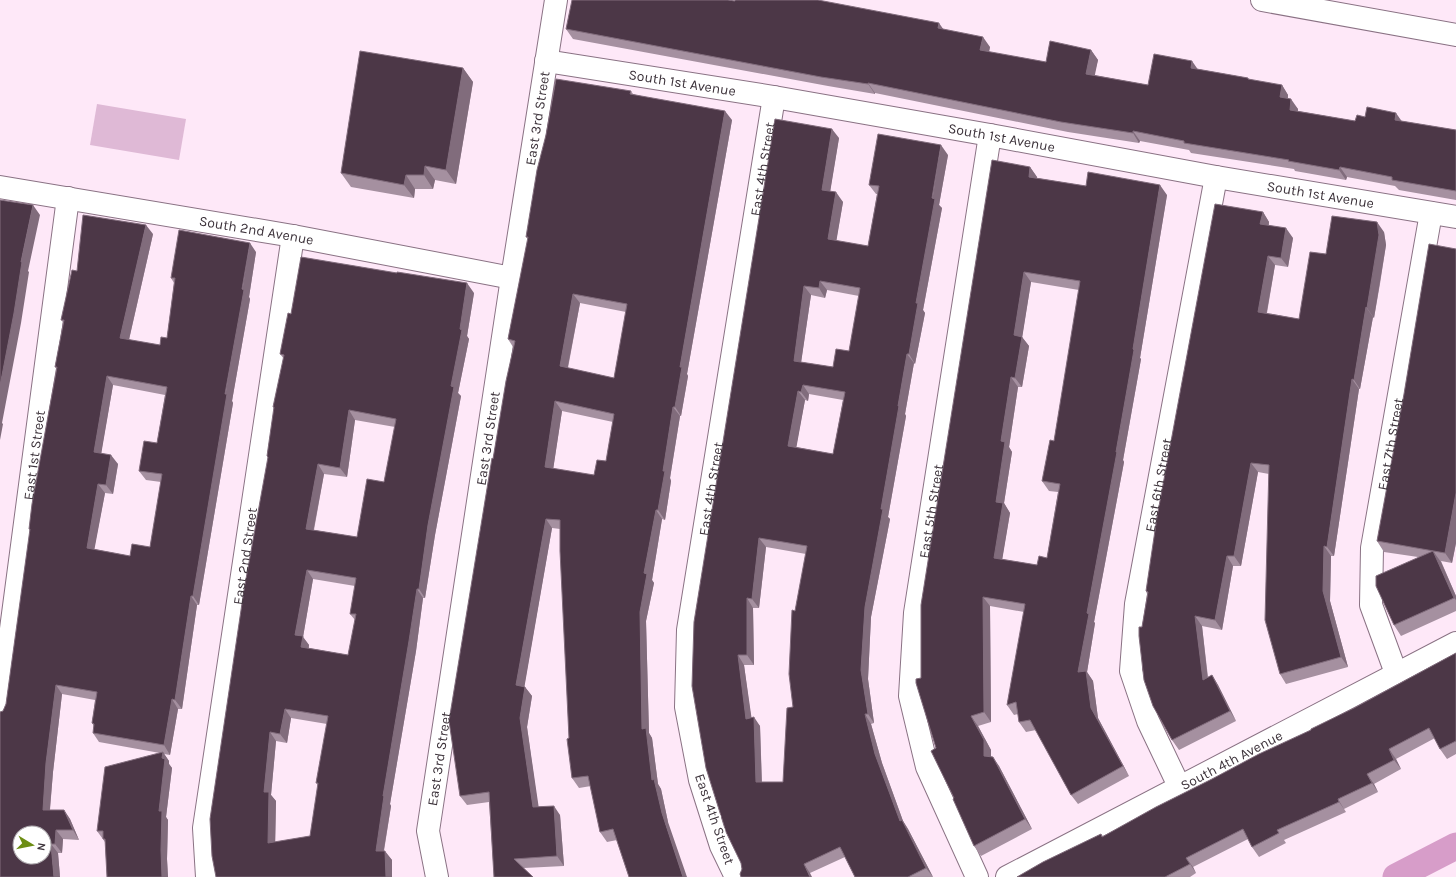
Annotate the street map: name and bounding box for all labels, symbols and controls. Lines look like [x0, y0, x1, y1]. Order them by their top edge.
street label: South 1st Avenue [627, 66, 737, 100]
street label: East 3rd Street [522, 70, 554, 167]
street label: South 1st Avenue [947, 120, 1056, 156]
street label: East 4th Street [747, 121, 779, 217]
street label: South 1st Avenue [1266, 178, 1375, 212]
street label: South 2nd Avenue [198, 212, 315, 249]
street label: East 3rd Street [473, 390, 504, 487]
street label: East 7th Street [1374, 397, 1407, 492]
street label: East 1st Street [20, 409, 49, 501]
street label: East 6th Street [1142, 437, 1176, 533]
street label: East 4th Street [695, 441, 727, 537]
street label: East 5th Street [916, 463, 947, 560]
street label: East 2nd Street [230, 506, 261, 606]
street label: East 3rd Street [424, 711, 455, 807]
street label: South 4th Avenue [1178, 727, 1285, 794]
street label: East 4th Street [691, 772, 738, 867]
north arrow [12, 825, 52, 865]
text: N [34, 842, 48, 852]

